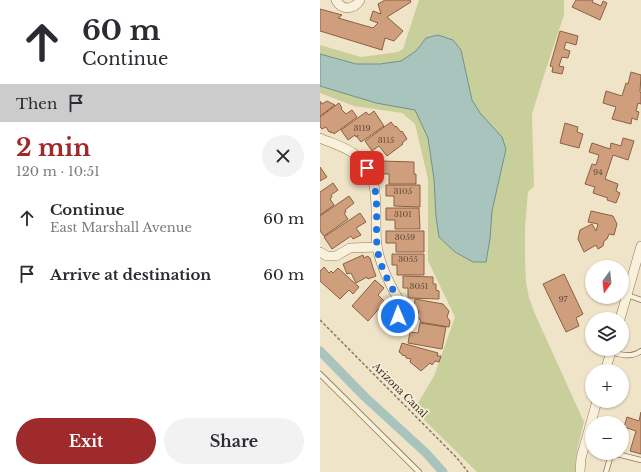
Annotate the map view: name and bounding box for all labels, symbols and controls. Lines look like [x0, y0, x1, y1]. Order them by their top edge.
text: 60 m [82, 13, 160, 48]
icon: ahead [16, 16, 68, 68]
text: Continue [82, 48, 168, 70]
icon: arrive [65, 92, 87, 114]
text: Then [16, 94, 57, 113]
house number: 3119 [353, 123, 371, 133]
text: 2 min [16, 133, 91, 162]
button: close [262, 135, 304, 177]
house number: 3115 [378, 135, 395, 145]
pin [350, 151, 384, 185]
icon: arrive [356, 157, 378, 179]
text: 120 m · 10:51 [16, 163, 100, 180]
house number: 94 [593, 167, 603, 177]
house number: 3105 [394, 186, 413, 196]
text: Continue [50, 200, 125, 219]
icon: ahead [16, 207, 38, 229]
text: 60 m [263, 209, 304, 228]
house number: 3101 [394, 209, 412, 219]
text: East Marshall Avenue [50, 219, 192, 236]
house number: 3059 [395, 232, 415, 242]
house number: 3055 [398, 254, 418, 264]
north arrow [585, 260, 629, 304]
map controls [585, 260, 629, 460]
icon: arrive [16, 263, 38, 285]
text: Arrive at destination [50, 265, 211, 284]
text: 60 m [263, 265, 304, 284]
house number: 3051 [410, 281, 429, 291]
house number: 97 [558, 294, 569, 304]
position arrow [377, 295, 419, 337]
button: layers [585, 312, 629, 356]
street label: Arizona Canal [369, 359, 430, 420]
button: + [585, 364, 629, 408]
button: − [585, 416, 629, 460]
button: Exit [16, 418, 156, 464]
button: Share [164, 418, 304, 464]

